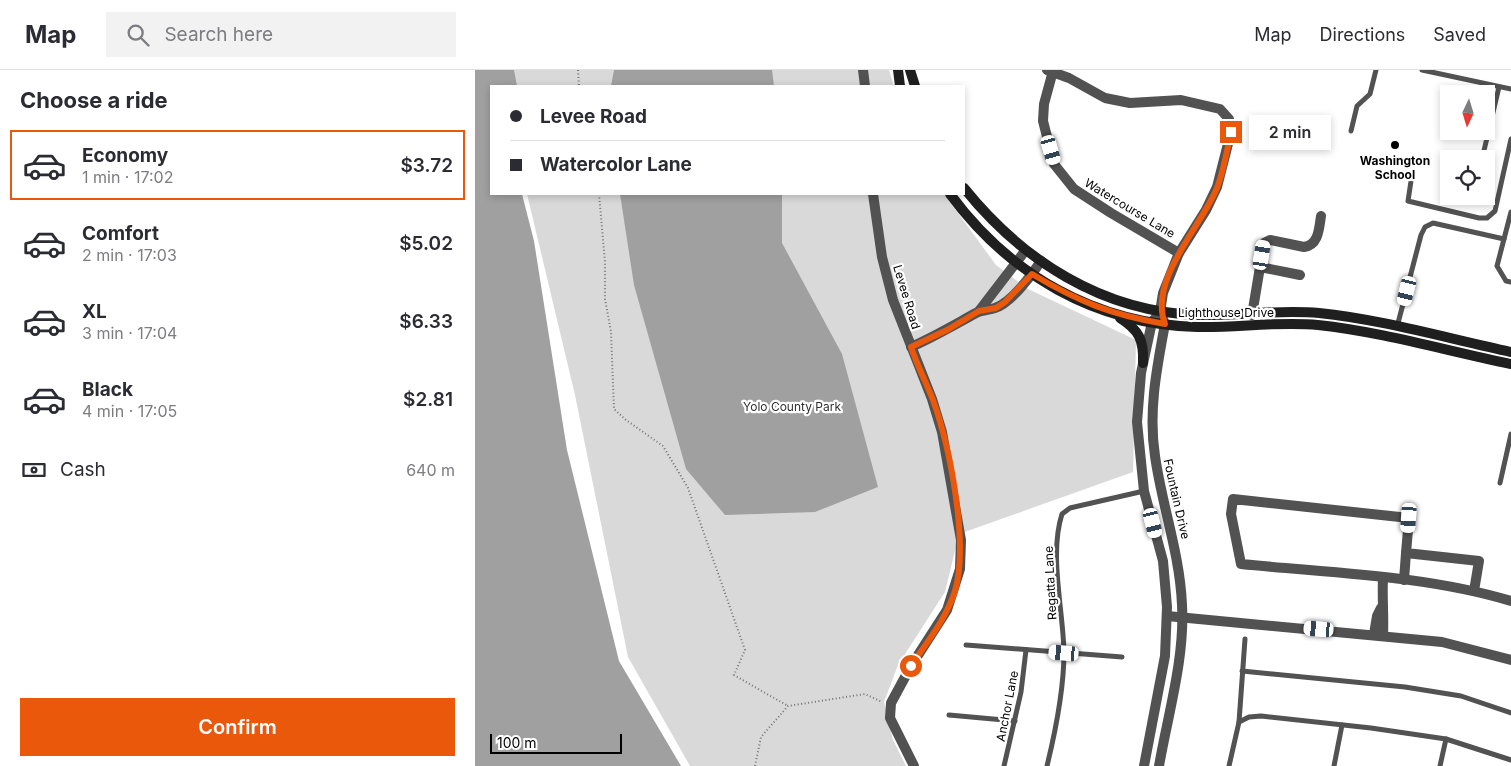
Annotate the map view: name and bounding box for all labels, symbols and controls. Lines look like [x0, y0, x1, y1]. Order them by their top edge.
search box [106, 12, 456, 57]
text: Map [25, 20, 76, 49]
icon: search [124, 21, 152, 49]
text: Search here [164, 23, 273, 46]
text: Map [1254, 24, 1292, 45]
text: Directions [1320, 24, 1405, 45]
text: Saved [1433, 24, 1486, 45]
north arrow [1440, 85, 1495, 140]
map controls [1440, 85, 1495, 205]
text: Choose a ride [20, 87, 168, 113]
text: Levee Road [540, 105, 647, 128]
callout: 2 min [1249, 114, 1331, 150]
route end [1220, 121, 1242, 143]
text: 2 min [1269, 122, 1311, 142]
car [1039, 134, 1062, 166]
marker: Washington School [1389, 139, 1401, 151]
icon: car [22, 143, 67, 188]
text: Economy [82, 144, 168, 167]
button: locate [1440, 150, 1495, 205]
text: Watercolor Lane [540, 153, 692, 176]
place label: Washington School [1360, 153, 1430, 182]
text: $3.72 [401, 154, 453, 177]
text: 1 min · 17:02 [82, 167, 173, 187]
street label: Watercourse Lane [1082, 175, 1178, 241]
icon: car [22, 221, 67, 266]
text: Comfort [82, 222, 159, 245]
text: $5.02 [399, 232, 453, 255]
car [1252, 239, 1271, 271]
text: 2 min · 17:03 [82, 245, 177, 265]
street label: Levee Road [890, 263, 924, 331]
car [1396, 275, 1417, 307]
icon: car [22, 299, 67, 344]
text: XL [82, 300, 107, 323]
street label: Lighthouse Drive [1178, 305, 1274, 320]
text: $6.33 [399, 310, 453, 333]
text: 3 min · 17:04 [82, 323, 177, 343]
icon: car [22, 377, 67, 422]
text: Black [82, 378, 133, 401]
text: $2.81 [403, 388, 453, 411]
park label: Yolo County Park [743, 399, 841, 414]
text: 4 min · 17:05 [82, 401, 177, 421]
icon: cash [20, 456, 48, 484]
street label: Fountain Drive [1160, 457, 1194, 541]
text: Cash [60, 458, 106, 481]
text: 640 m [406, 460, 455, 480]
car [1400, 503, 1417, 533]
car [1142, 507, 1163, 539]
street label: Regatta Lane [1041, 546, 1059, 620]
car [1303, 620, 1334, 638]
car [1048, 644, 1079, 662]
route start [900, 655, 922, 677]
street label: Anchor Lane [993, 669, 1021, 743]
button: Confirm [20, 698, 455, 756]
scale bar [490, 731, 623, 754]
text: 100 m [497, 734, 537, 751]

